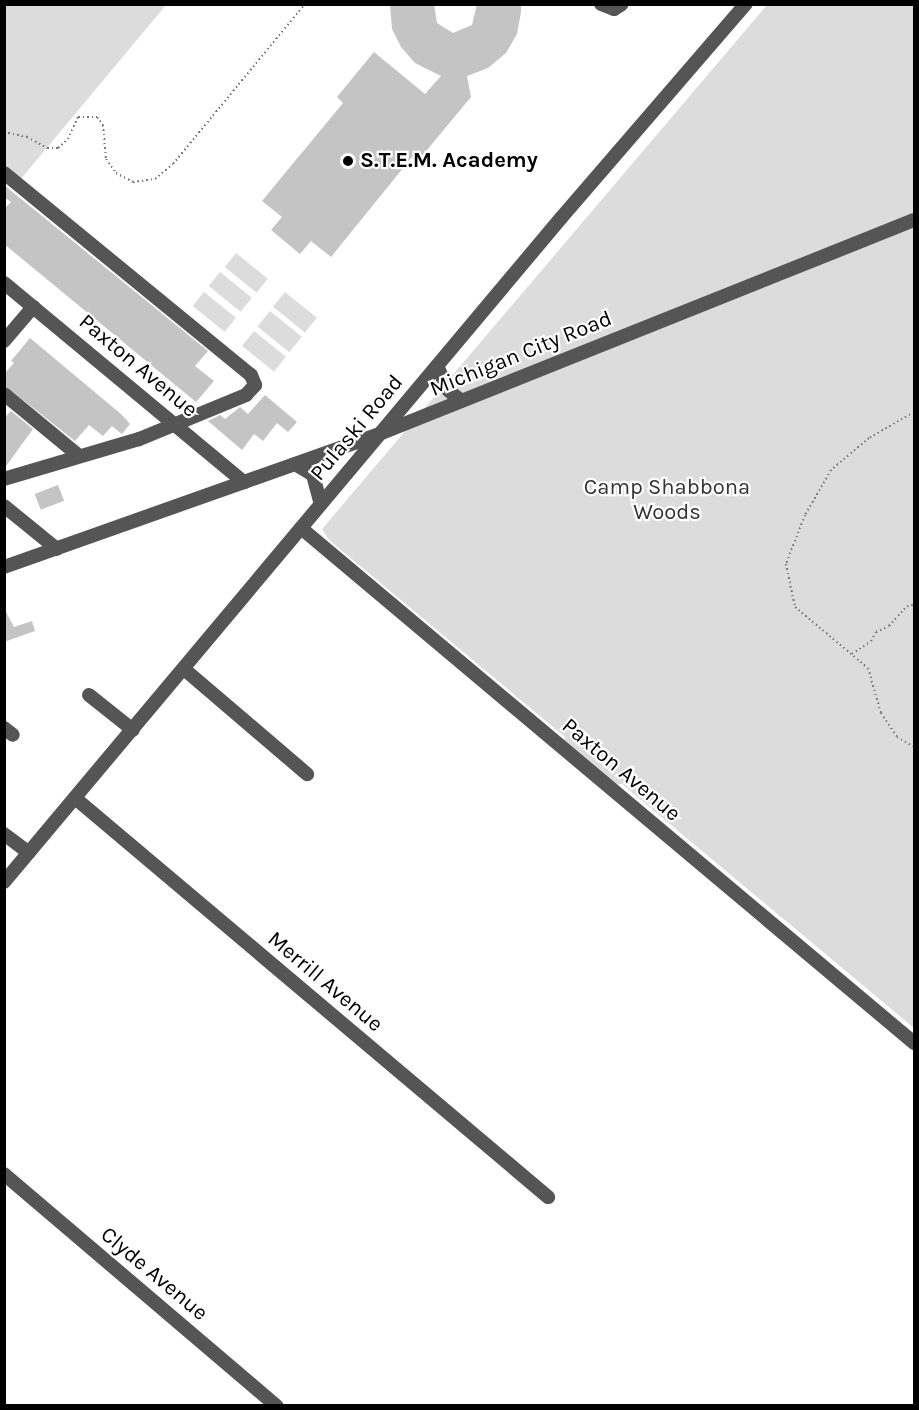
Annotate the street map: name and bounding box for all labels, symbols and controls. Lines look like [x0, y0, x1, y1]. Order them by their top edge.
place label: S.T.E.M. Academy [360, 148, 538, 174]
marker: S.T.E.M. Academy [341, 154, 355, 168]
street label: Michigan City Road [426, 305, 616, 403]
street label: Paxton Avenue [73, 309, 203, 423]
street label: Pulaski Road [305, 370, 409, 486]
park label: Camp Shabbona Woods [584, 474, 750, 526]
street label: Paxton Avenue [556, 713, 686, 827]
street label: Merrill Avenue [262, 926, 388, 1038]
street label: Clyde Avenue [95, 1222, 213, 1326]

